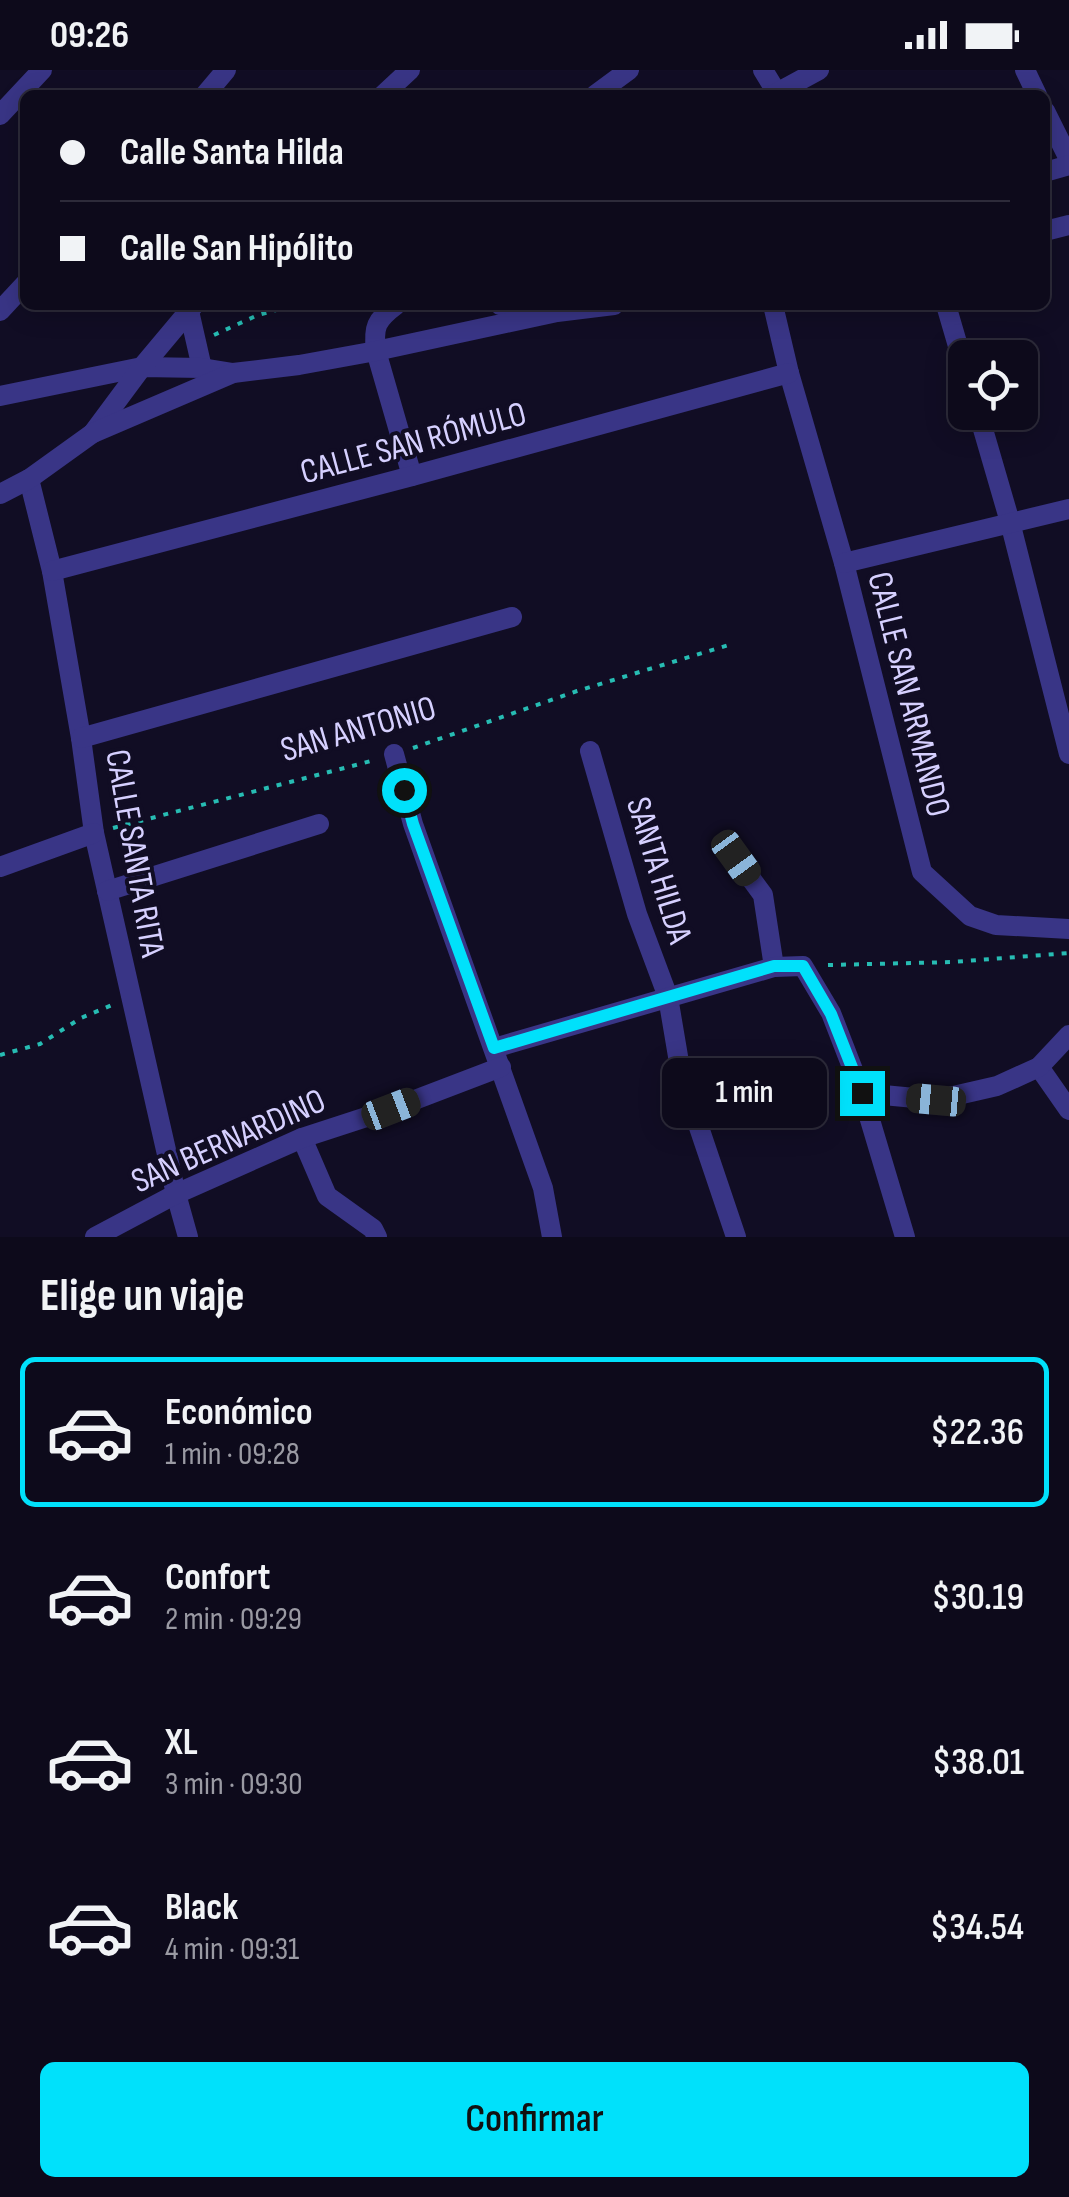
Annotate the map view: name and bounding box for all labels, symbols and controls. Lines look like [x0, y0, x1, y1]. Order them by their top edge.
text: 09:26 [50, 13, 129, 58]
text: Calle Santa Hilda [120, 130, 344, 175]
text: Calle San Hipólito [120, 226, 354, 271]
map controls [948, 340, 1038, 430]
button: locate [948, 340, 1038, 430]
street label: CALLE SAN RÓMULO [296, 393, 531, 494]
street label: CALLE SAN ARMANDO [857, 568, 960, 821]
street label: SAN ANTONIO [276, 687, 441, 772]
street label: CALLE SANTA RITA [95, 746, 174, 961]
route start [382, 768, 427, 813]
street label: SANTA HILDA [616, 792, 701, 950]
car [706, 825, 766, 891]
callout: 1 min [662, 1058, 827, 1128]
route end [840, 1071, 885, 1116]
text: 1 min [715, 1073, 774, 1112]
street label: SAN BERNARDINO [125, 1079, 332, 1203]
car [905, 1082, 967, 1118]
car [358, 1084, 424, 1134]
text: Elige un viaje [40, 1269, 245, 1324]
icon: car [45, 1387, 135, 1477]
text: Económico [165, 1390, 313, 1435]
text: $22.36 [930, 1410, 1024, 1455]
text: 1 min · 09:28 [165, 1435, 300, 1474]
icon: car [45, 1552, 135, 1642]
text: Confort [165, 1555, 270, 1600]
text: $30.19 [931, 1575, 1024, 1620]
text: 2 min · 09:29 [165, 1600, 302, 1639]
icon: car [45, 1717, 135, 1807]
text: XL [165, 1720, 198, 1765]
text: $38.01 [932, 1740, 1024, 1785]
text: 3 min · 09:30 [165, 1765, 302, 1804]
icon: car [45, 1882, 135, 1972]
text: Black [165, 1885, 238, 1930]
text: $34.54 [930, 1905, 1024, 1950]
text: 4 min · 09:31 [165, 1930, 299, 1969]
button: Confirmar [40, 2062, 1029, 2177]

